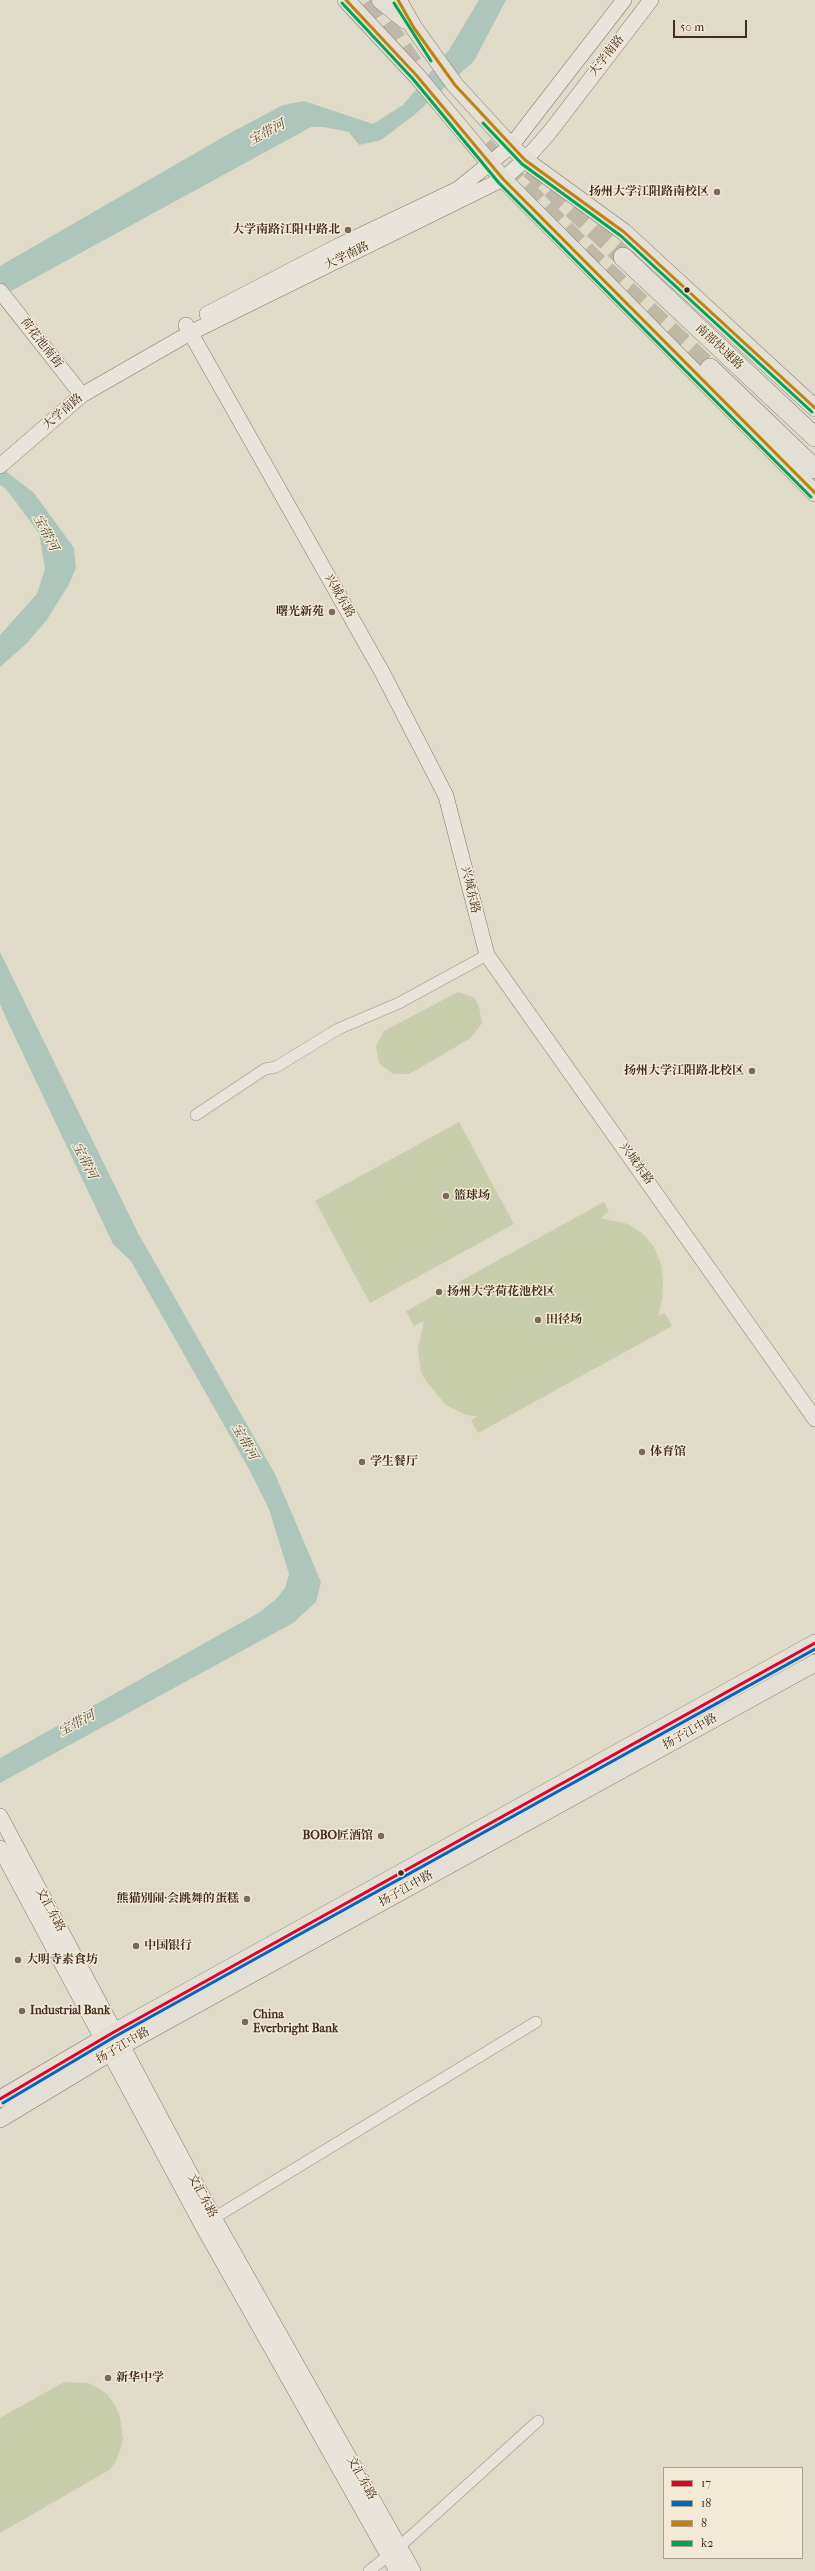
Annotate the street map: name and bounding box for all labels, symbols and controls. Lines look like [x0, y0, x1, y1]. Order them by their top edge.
scale bar [675, 12, 749, 38]
text: 50 m [680, 20, 704, 34]
street label: 大学南路 [587, 33, 627, 79]
water label: 宝带河 [246, 117, 288, 149]
place label: 扬州大学江阳路南校区 [589, 185, 709, 199]
marker: 扬州大学江阳路南校区 [712, 187, 722, 197]
place label: 大学南路江阳中路北 [232, 223, 340, 237]
marker: 大学南路江阳中路北 [343, 225, 353, 235]
street label: 大学南路 [322, 239, 372, 273]
unlabelled marker [682, 285, 692, 295]
street label: 荷花池南街 [17, 315, 65, 371]
street label: 南部快速路 [692, 321, 746, 373]
street label: 大学南路 [40, 391, 86, 433]
water label: 宝带河 [29, 512, 61, 554]
street label: 兴城东路 [321, 572, 357, 620]
place label: 曙光新苑 [276, 605, 324, 619]
marker: 曙光新苑 [327, 607, 337, 617]
street label: 兴城东路 [458, 865, 482, 915]
place label: 扬州大学江阳路北校区 [624, 1064, 744, 1078]
marker: 扬州大学江阳路北校区 [747, 1066, 757, 1076]
water label: 宝带河 [68, 1140, 100, 1182]
street label: 兴城东路 [616, 1140, 656, 1188]
place label: 篮球场 [454, 1189, 490, 1203]
marker: 篮球场 [441, 1191, 451, 1201]
place label: 扬州大学荷花池校区 [447, 1285, 555, 1299]
marker: 扬州大学荷花池校区 [434, 1287, 444, 1297]
place label: 田径场 [546, 1313, 582, 1327]
marker: 田径场 [533, 1315, 543, 1325]
water label: 宝带河 [227, 1421, 261, 1463]
place label: 体育馆 [650, 1445, 686, 1459]
marker: 体育馆 [637, 1447, 647, 1457]
place label: 学生餐厅 [370, 1455, 418, 1469]
marker: 学生餐厅 [357, 1457, 367, 1467]
water label: 宝带河 [56, 1708, 98, 1740]
street label: 扬子江中路 [660, 1711, 720, 1753]
place label: BOBO匠酒馆 [303, 1829, 373, 1843]
marker: BOBO匠酒馆 [376, 1831, 386, 1841]
street label: 扬子江中路 [376, 1868, 436, 1910]
unlabelled marker [396, 1868, 406, 1878]
street label: 文汇东路 [32, 1885, 68, 1935]
place label: 熊猫别闹·会跳舞的蛋糕 [117, 1892, 239, 1906]
marker: 熊猫别闹·会跳舞的蛋糕 [242, 1894, 252, 1904]
place label: 中国银行 [144, 1939, 192, 1953]
marker: 中国银行 [131, 1941, 141, 1951]
place label: 大明寺素食坊 [26, 1953, 98, 1967]
marker: 大明寺素食坊 [13, 1955, 23, 1965]
place label: Industrial Bank [30, 2004, 110, 2018]
marker: Industrial Bank [17, 2006, 27, 2016]
place label: China Everbright Bank [253, 2008, 338, 2036]
marker: China Everbright Bank [240, 2017, 250, 2027]
street label: 扬子江中路 [93, 2025, 153, 2067]
street label: 文汇东路 [184, 2171, 220, 2221]
place label: 新华中学 [116, 2371, 164, 2385]
marker: 新华中学 [103, 2373, 113, 2383]
street label: 文汇东路 [343, 2454, 379, 2502]
legend [663, 2467, 803, 2559]
text: 17 [701, 2476, 711, 2490]
text: 18 [701, 2496, 711, 2510]
text: 8 [701, 2516, 707, 2530]
text: k2 [701, 2536, 713, 2550]

